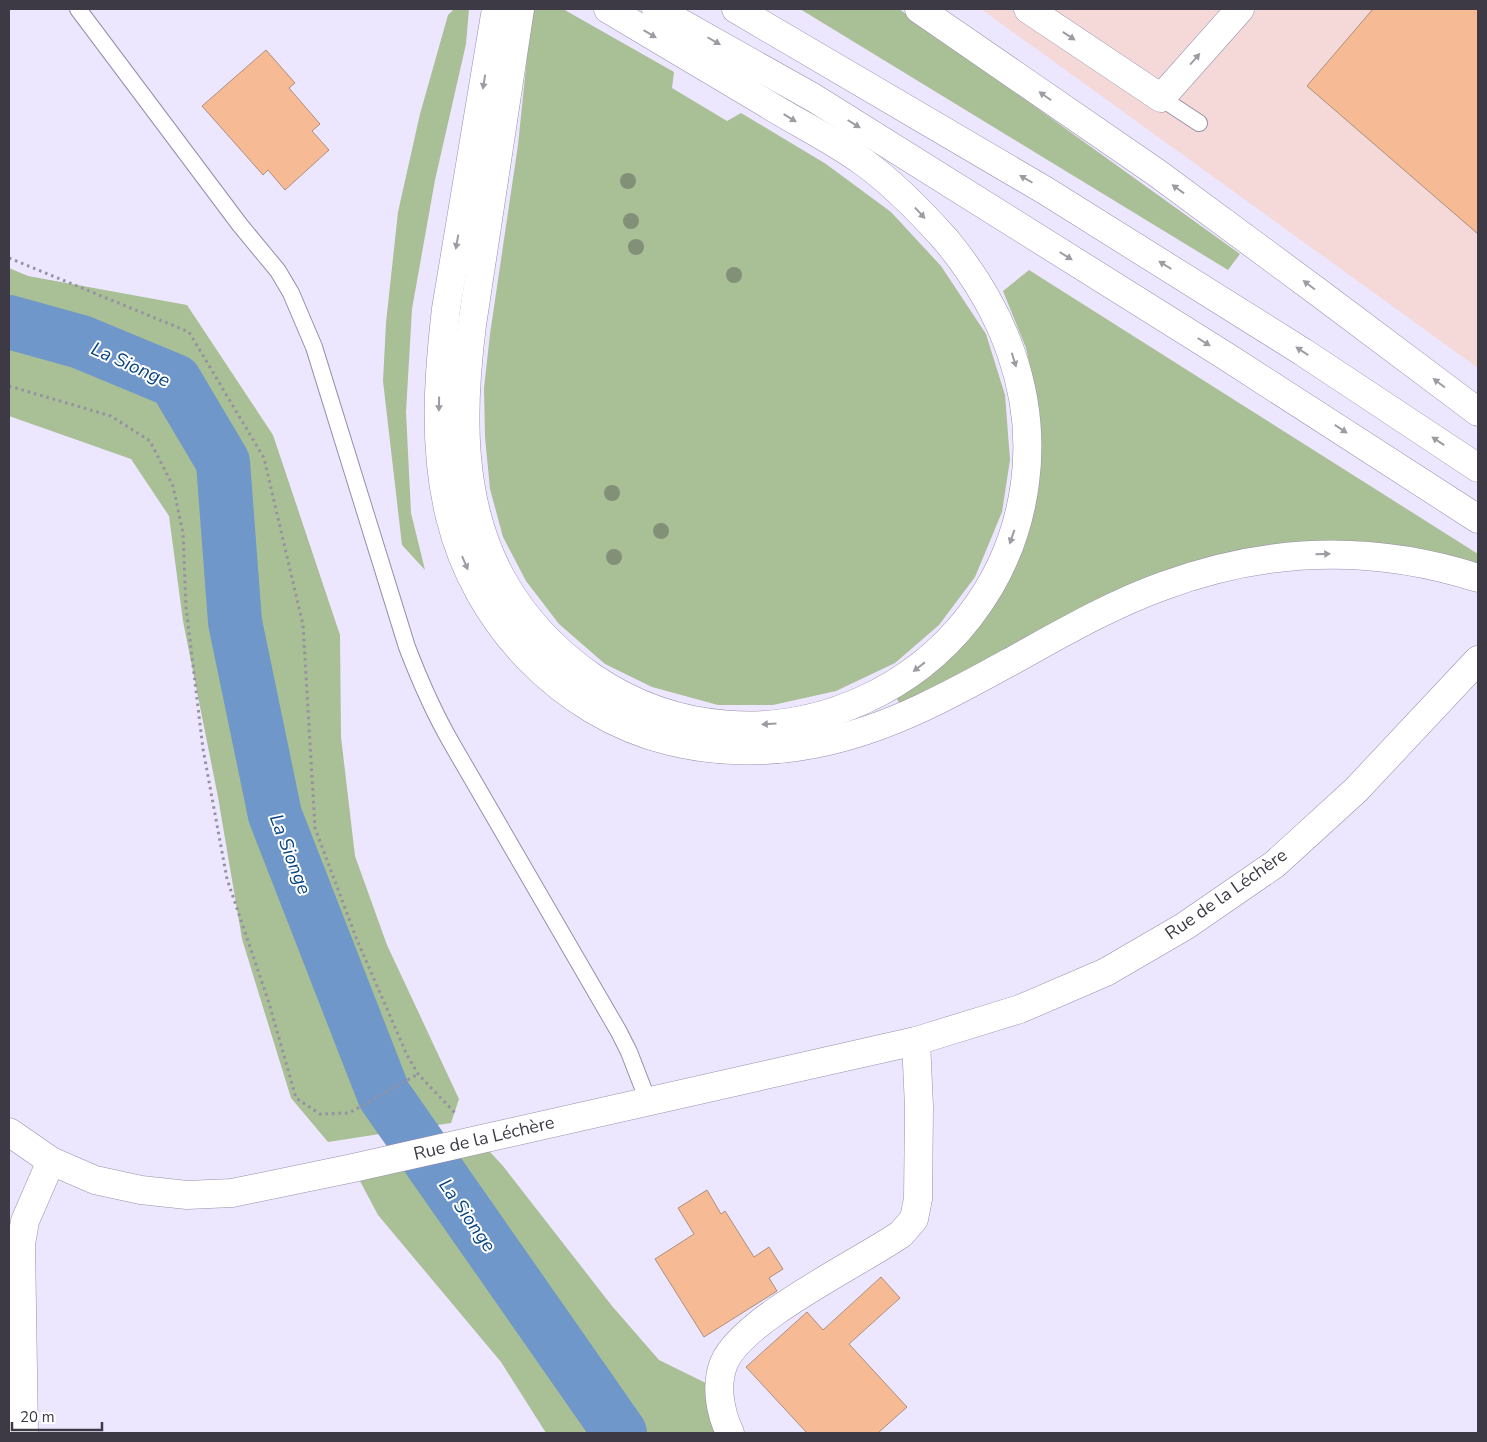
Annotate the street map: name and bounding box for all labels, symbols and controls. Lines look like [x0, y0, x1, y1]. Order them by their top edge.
one-way arrow [644, 29, 657, 38]
one-way arrow [1062, 31, 1075, 41]
one-way arrow [707, 37, 721, 46]
one-way arrow [1189, 54, 1201, 66]
one-way arrow [480, 74, 488, 90]
one-way arrow [1038, 91, 1052, 101]
one-way arrow [783, 113, 796, 122]
one-way arrow [848, 119, 861, 128]
one-way arrow [1020, 175, 1033, 184]
one-way arrow [1171, 184, 1185, 194]
one-way arrow [914, 206, 926, 218]
one-way arrow [453, 235, 461, 251]
one-way arrow [1060, 252, 1073, 261]
one-way arrow [1158, 260, 1171, 269]
one-way arrow [1303, 280, 1316, 290]
water label: La Sionge [87, 336, 174, 394]
one-way arrow [1198, 337, 1211, 347]
one-way arrow [1295, 346, 1309, 356]
one-way arrow [1011, 353, 1019, 368]
one-way arrow [1432, 378, 1446, 388]
one-way arrow [434, 396, 442, 412]
one-way arrow [1334, 425, 1348, 434]
one-way arrow [1431, 436, 1444, 446]
one-way arrow [1008, 530, 1016, 545]
one-way arrow [1316, 550, 1332, 558]
one-way arrow [461, 556, 469, 570]
one-way arrow [912, 662, 926, 672]
one-way arrow [761, 721, 777, 729]
water label: La Sionge [263, 811, 317, 898]
street label: Rue de la Léchère [1160, 843, 1292, 945]
street label: Rue de la Léchère [411, 1110, 557, 1166]
water label: La Sionge [432, 1174, 502, 1257]
scale bar [12, 1400, 102, 1432]
text: 20 m [20, 1407, 55, 1427]

